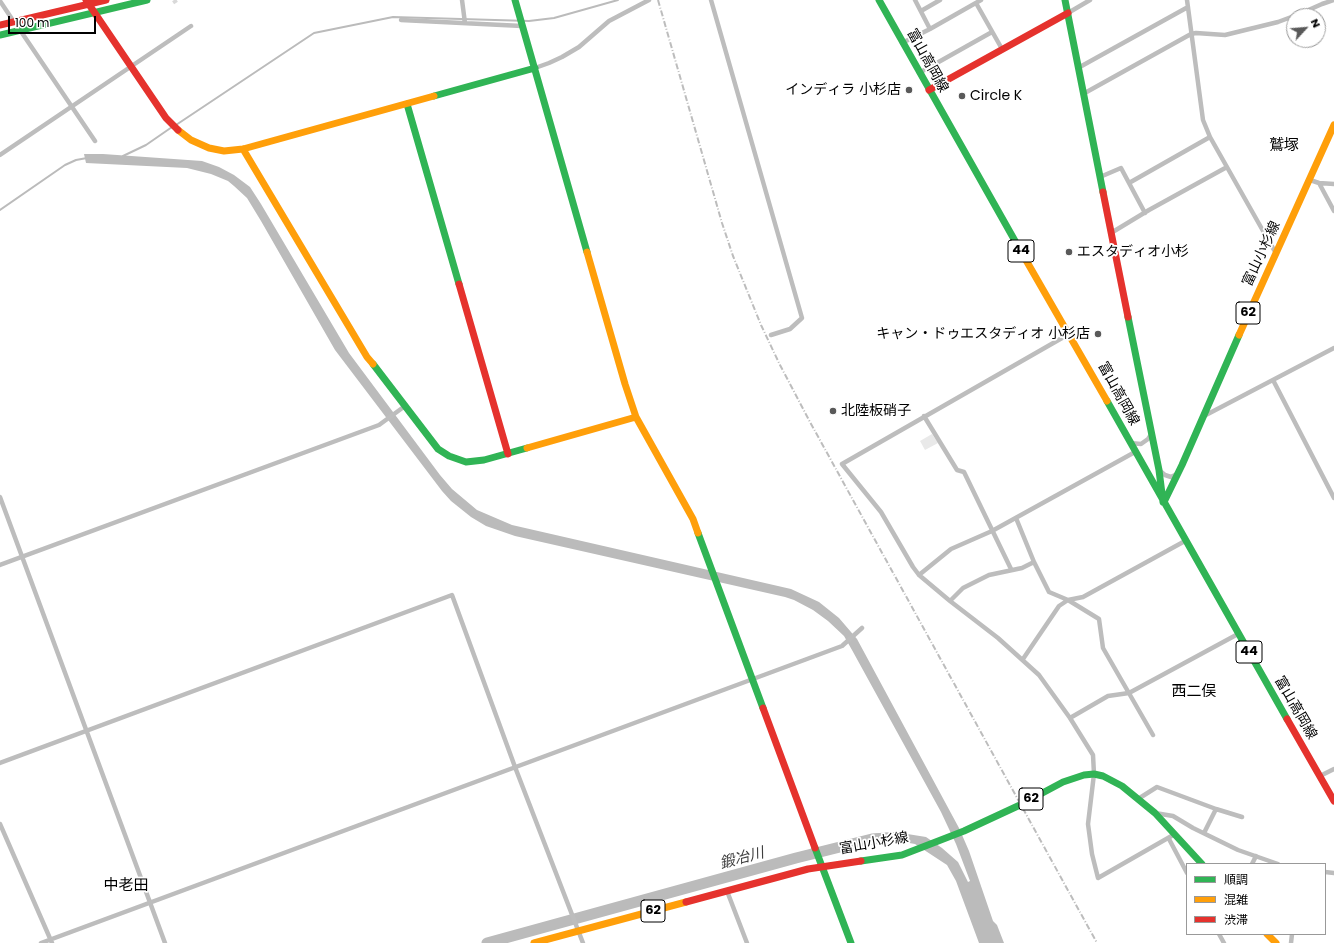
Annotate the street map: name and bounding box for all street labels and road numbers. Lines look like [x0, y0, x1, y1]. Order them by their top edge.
street label: 富山高岡線 [903, 26, 951, 96]
street label: 富山小杉線 [1240, 219, 1284, 289]
road number: 44 [1008, 240, 1034, 262]
road number: 62 [1236, 302, 1260, 324]
street label: 富山高岡線 [1094, 359, 1142, 429]
road number: 44 [1236, 641, 1262, 663]
street label: 富山高岡線 [1270, 673, 1320, 743]
road number: 62 [1019, 788, 1043, 810]
street label: 富山小杉線 [838, 830, 910, 858]
road number: 62 [641, 900, 665, 922]

